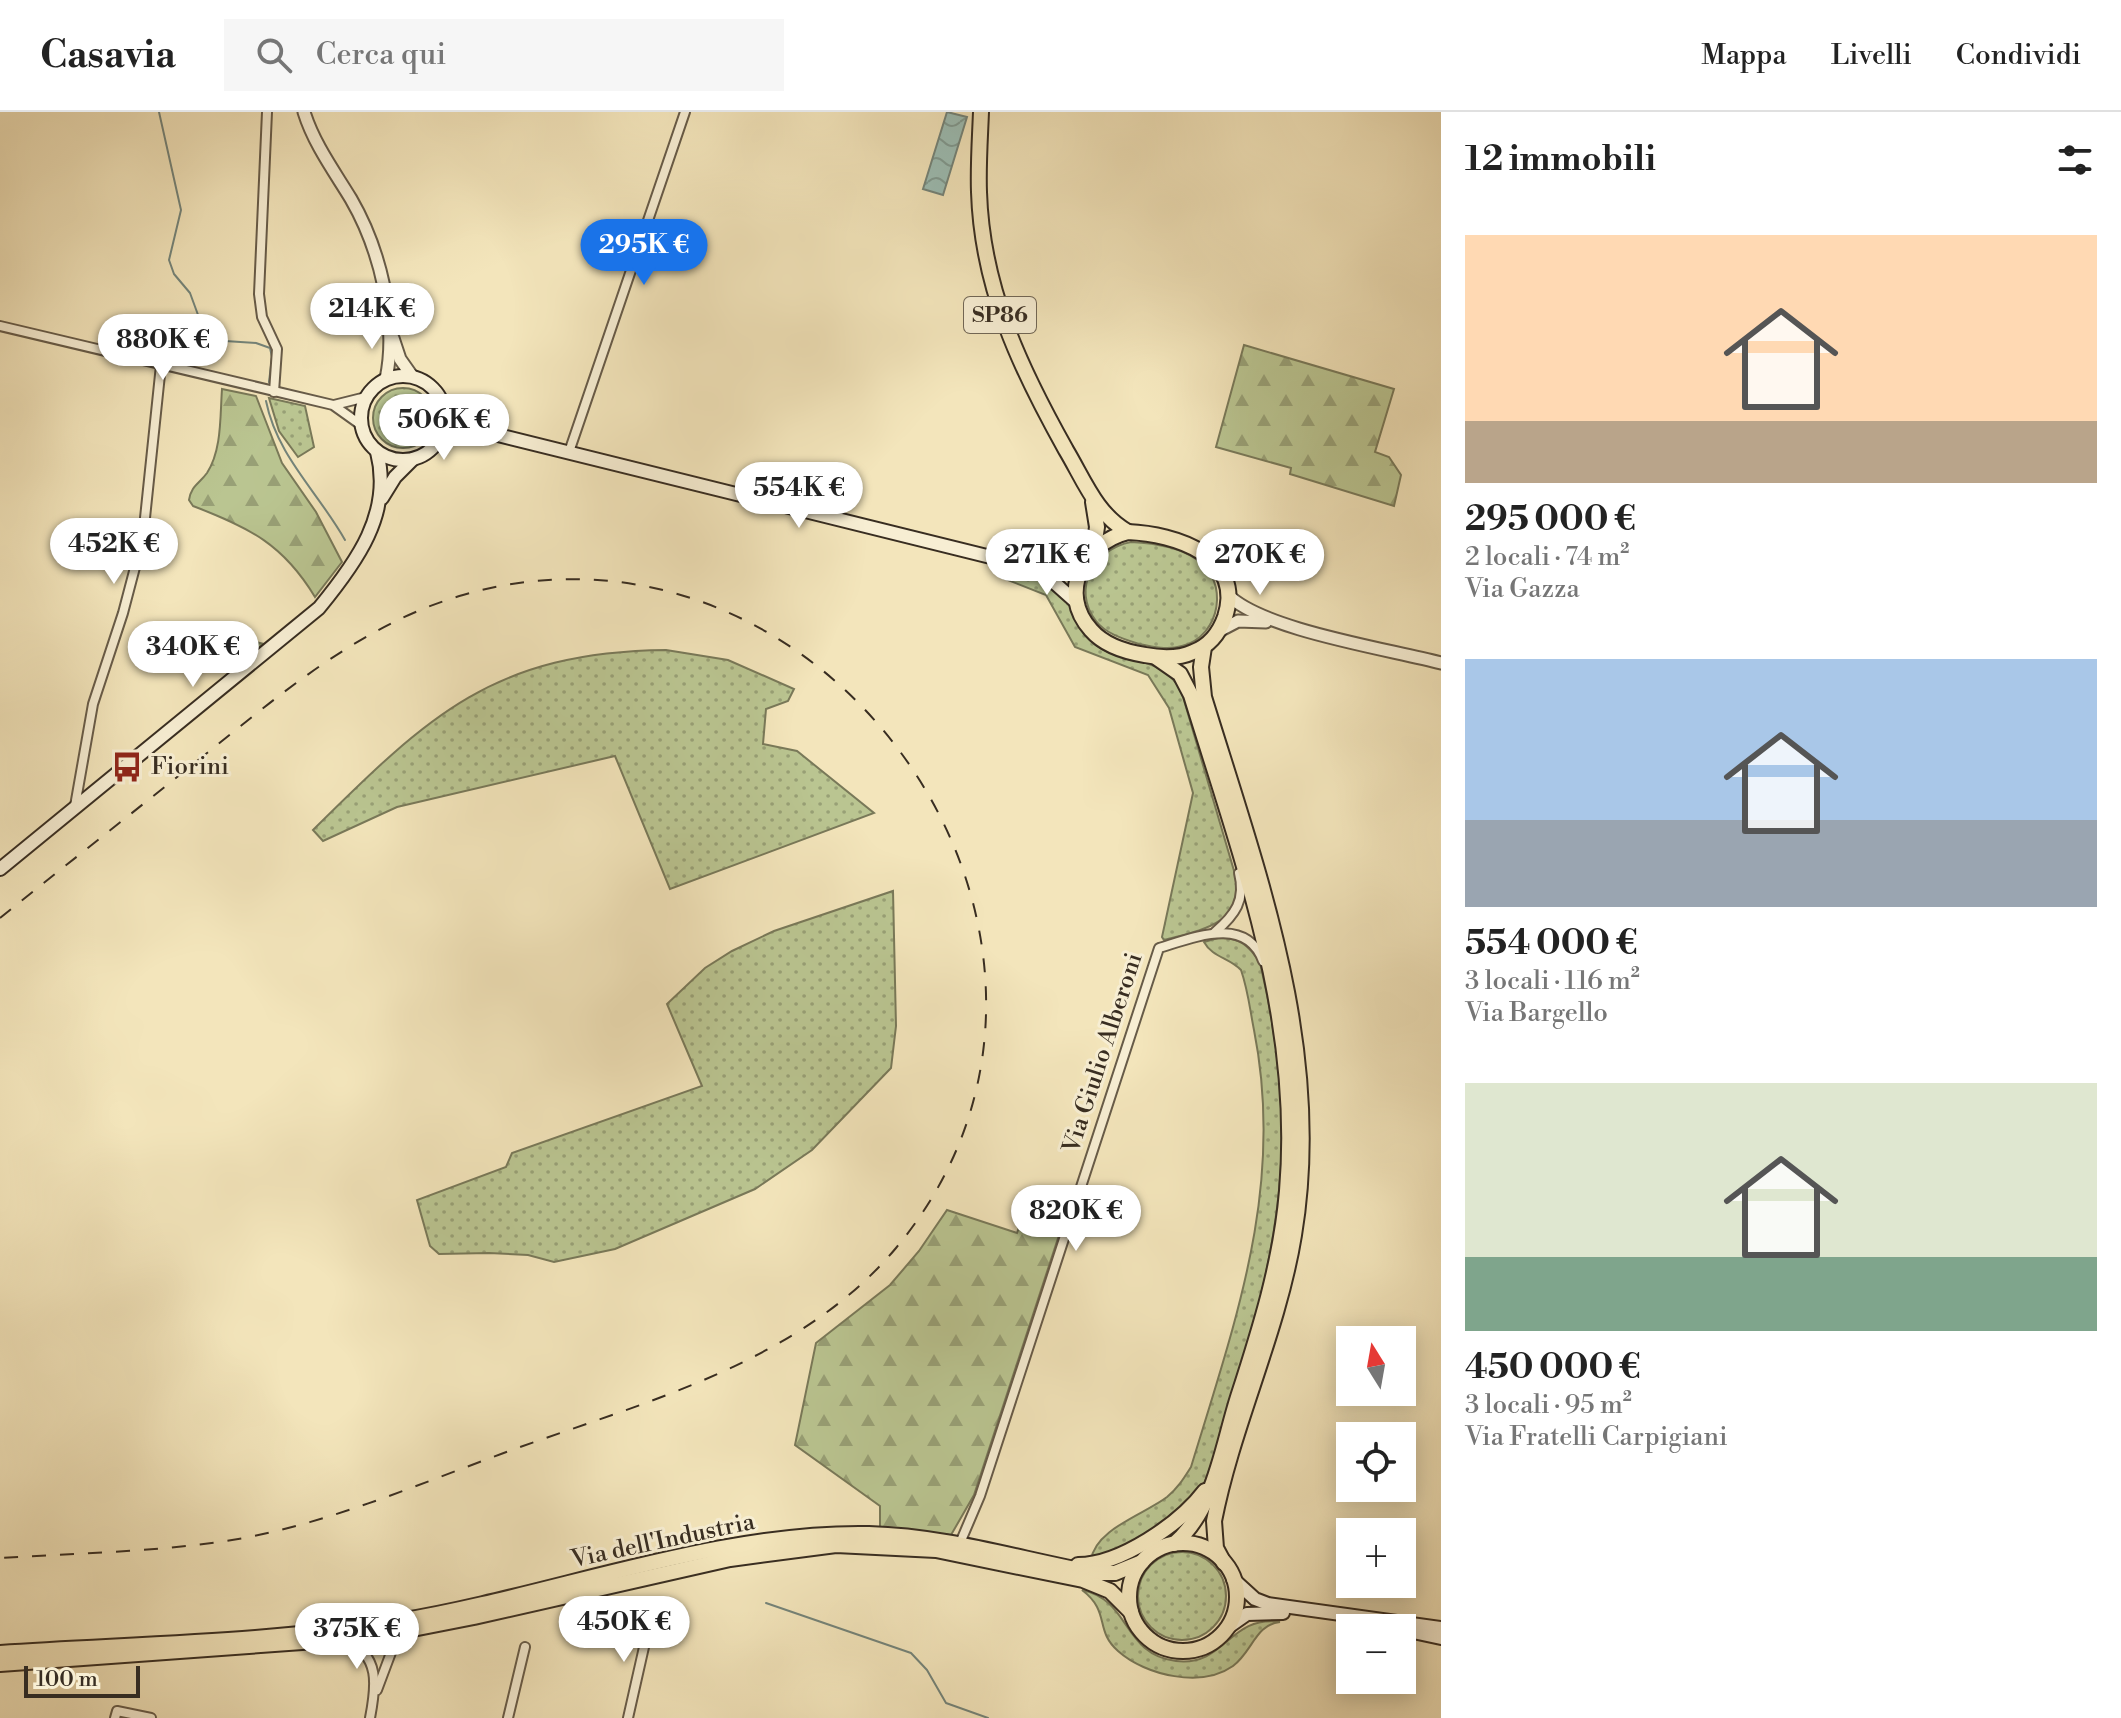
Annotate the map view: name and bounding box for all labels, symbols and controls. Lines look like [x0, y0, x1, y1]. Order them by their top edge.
search box [224, 19, 784, 91]
text: Casavia [40, 32, 176, 79]
icon: search [252, 33, 296, 77]
text: Cerca qui [316, 36, 446, 74]
text: Mappa [1701, 38, 1787, 73]
text: Livelli [1831, 38, 1912, 73]
text: Condividi [1956, 38, 2081, 73]
icon: filters [2053, 138, 2097, 182]
text: 12 immobili [1465, 139, 1656, 181]
pin: 295K € [579, 219, 709, 287]
text: 295K € [599, 229, 689, 261]
pin: 214K € [307, 283, 437, 351]
icon: home [1709, 287, 1853, 431]
text: 214K € [328, 293, 416, 325]
road number: SP86 [964, 297, 1036, 333]
pin: 880K € [98, 314, 228, 382]
text: 880K € [116, 324, 210, 356]
pin: 506K € [379, 394, 509, 462]
text: 506K € [397, 404, 491, 436]
pin: 554K € [734, 462, 864, 530]
text: 554K € [753, 472, 845, 504]
text: 295 000 € [1465, 499, 1636, 541]
pin: 452K € [49, 518, 179, 586]
text: 452K € [68, 528, 160, 560]
pin: 271K € [982, 529, 1112, 597]
pin: 270K € [1195, 529, 1325, 597]
text: 271K € [1004, 539, 1090, 571]
text: 270K € [1214, 539, 1306, 571]
text: 2 locali · 74 m² [1465, 541, 1629, 573]
text: Via Gazza [1465, 573, 1580, 605]
pin: 340K € [128, 621, 258, 689]
text: 340K € [146, 631, 240, 663]
icon: home [1709, 711, 1853, 855]
bus stop icon: Fiorini [110, 750, 144, 784]
place label: Fiorini [151, 752, 229, 782]
text: 554 000 € [1465, 923, 1638, 965]
street label: Via Giulio Alberoni [1056, 949, 1150, 1158]
text: 3 locali · 116 m² [1465, 965, 1640, 997]
text: Via Bargello [1465, 997, 1608, 1029]
icon: home [1709, 1135, 1853, 1279]
pin: 820K € [1011, 1185, 1141, 1253]
text: 820K € [1029, 1195, 1123, 1227]
north arrow [1336, 1326, 1416, 1406]
map controls [1336, 1326, 1416, 1694]
text: 450 000 € [1465, 1347, 1641, 1389]
text: 3 locali · 95 m² [1465, 1389, 1632, 1421]
text: Via Fratelli Carpigiani [1465, 1421, 1728, 1453]
button: locate [1336, 1422, 1416, 1502]
street label: Via dell'Industria [567, 1507, 758, 1575]
button: + [1336, 1518, 1416, 1598]
pin: 450K € [559, 1596, 689, 1664]
pin: 375K € [292, 1603, 422, 1671]
text: 450K € [577, 1606, 671, 1638]
text: 375K € [313, 1613, 401, 1645]
button: − [1336, 1614, 1416, 1694]
scale bar [24, 1662, 140, 1698]
text: 100 m [36, 1666, 98, 1693]

